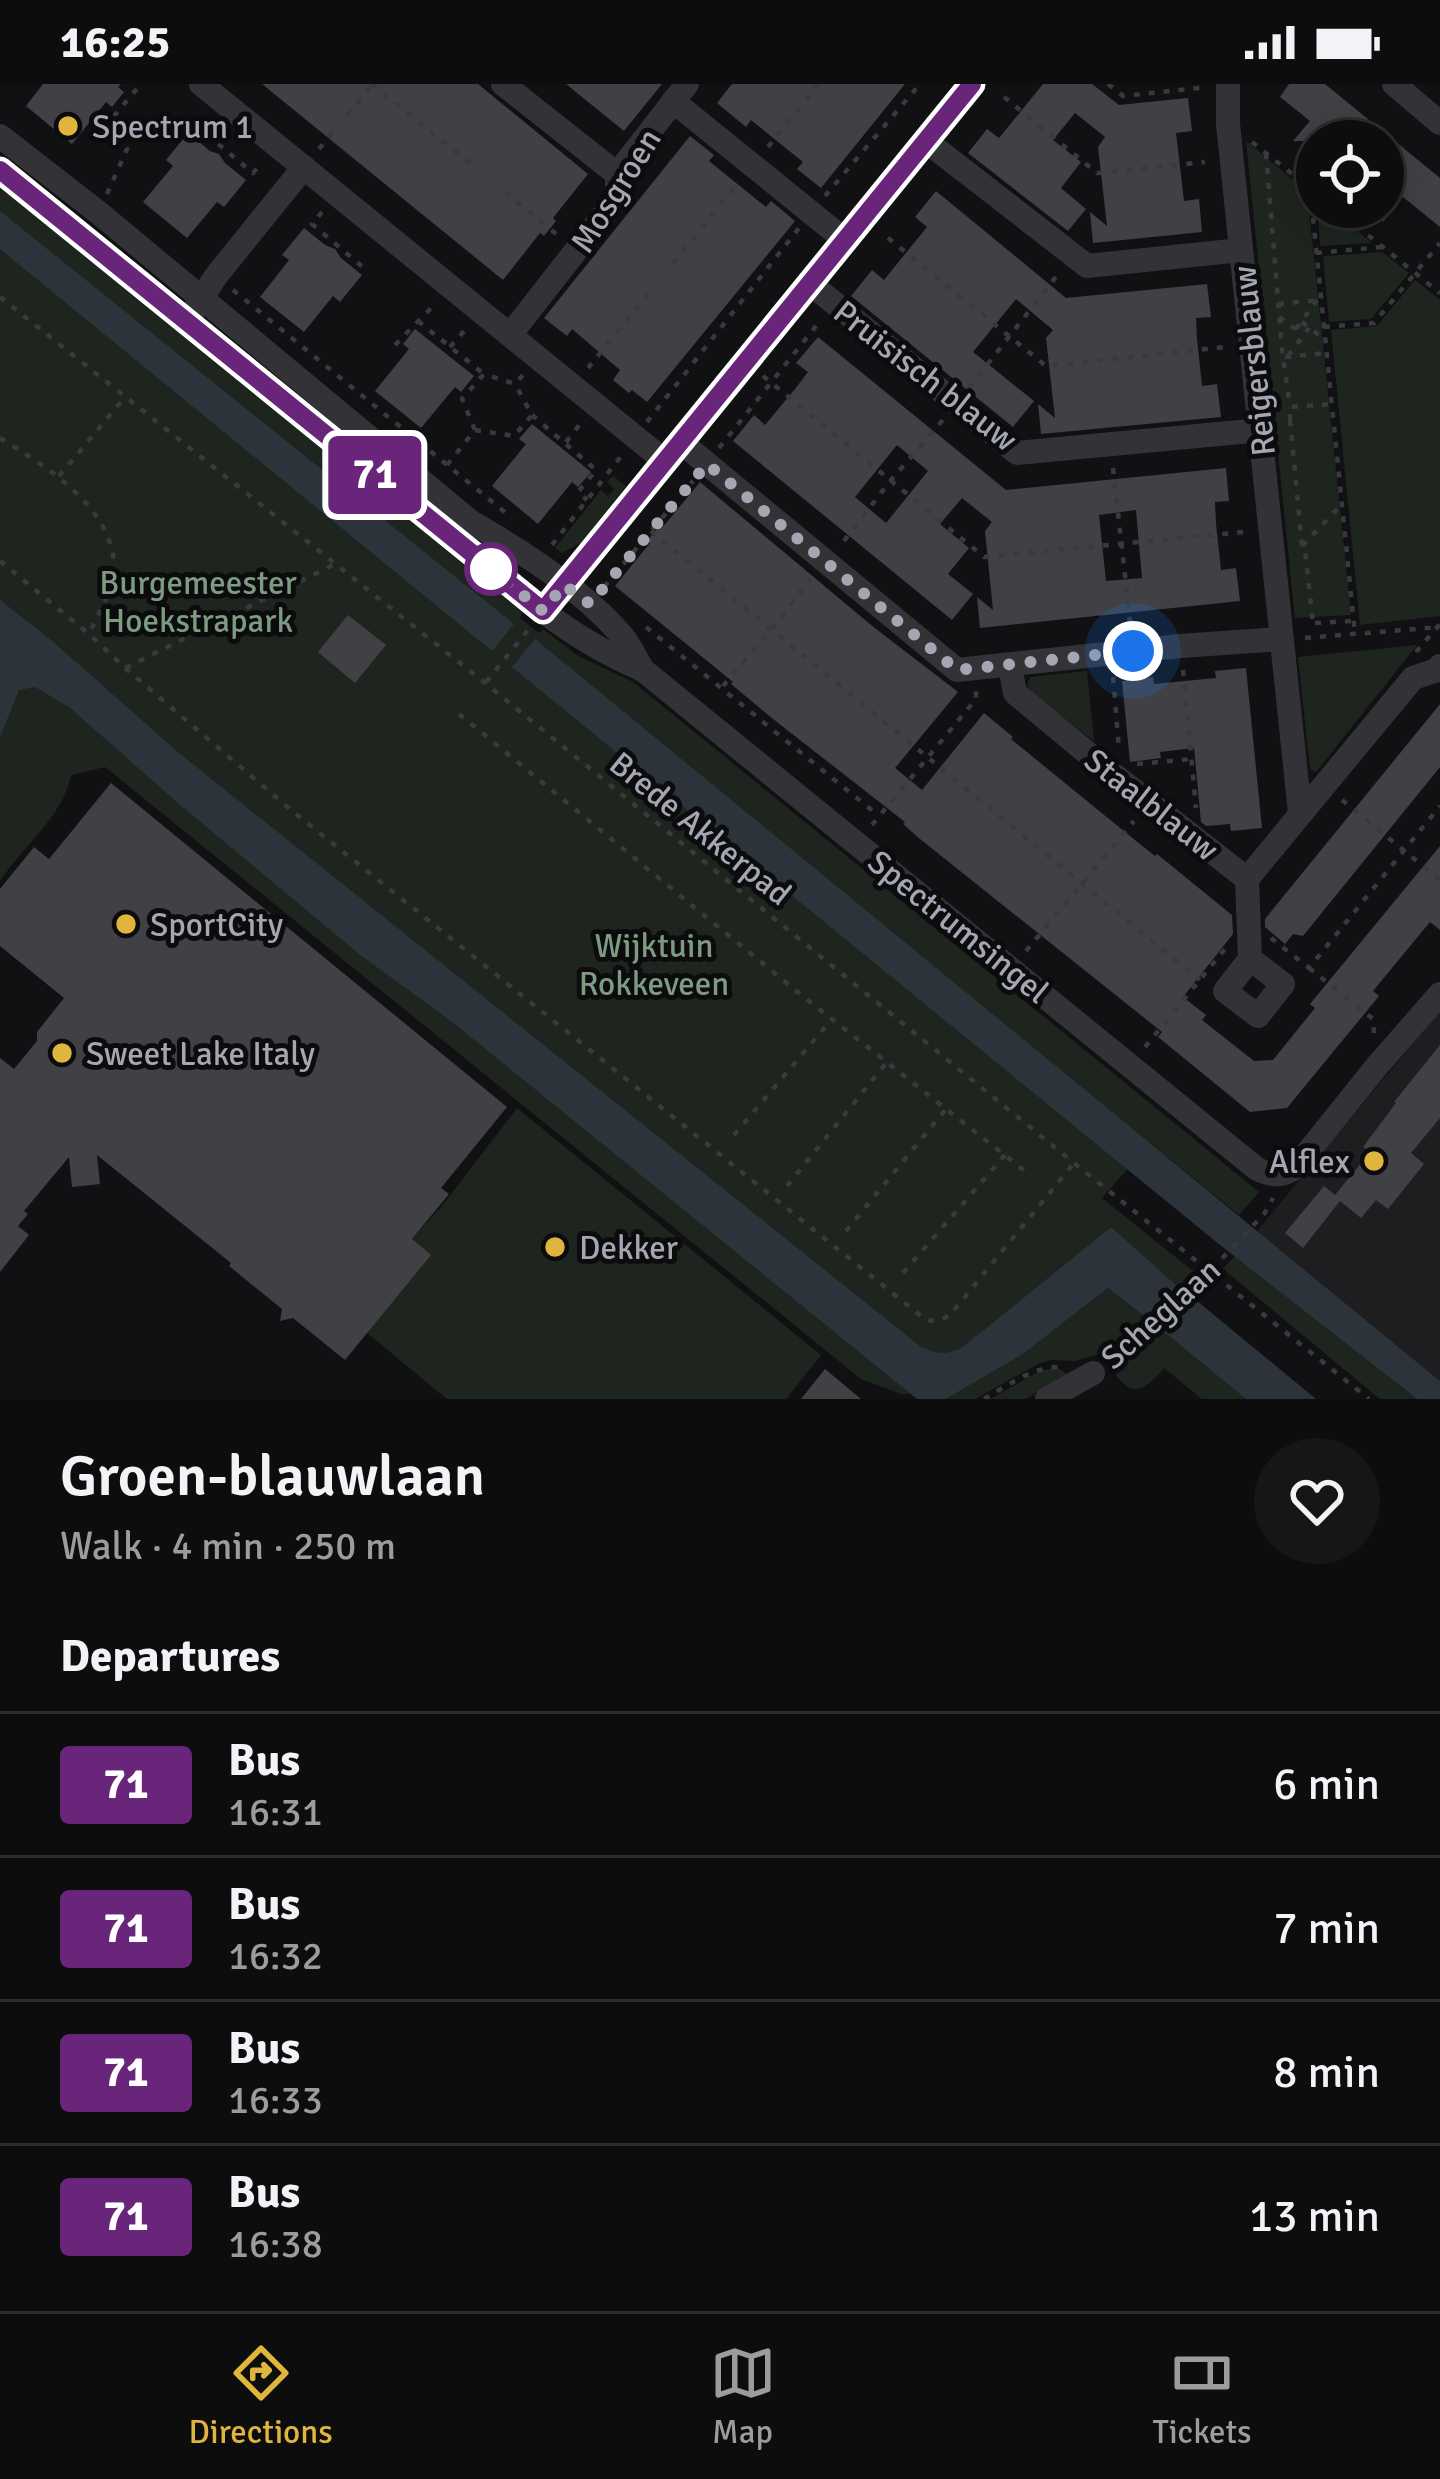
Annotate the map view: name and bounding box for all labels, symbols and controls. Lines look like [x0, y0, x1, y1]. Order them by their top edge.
text: 16:25 [60, 15, 170, 70]
place label: Spectrum 1 [92, 107, 253, 148]
marker: Spectrum 1 [55, 113, 81, 139]
map controls [1296, 120, 1404, 228]
button: locate [1296, 120, 1404, 228]
street label: Mosgroen [562, 121, 670, 261]
street label: Reigersblauw [1224, 264, 1285, 458]
street label: Pruisisch blauw [825, 292, 1025, 461]
line badge: 71 [321, 436, 429, 514]
text: 71 [352, 449, 398, 500]
unlabelled marker [466, 544, 516, 594]
park label: Burgemeester Hoekstrapark [99, 563, 297, 642]
your location [1103, 621, 1163, 681]
street label: Staalblauw [1076, 740, 1226, 870]
street label: Brede Akkerpad [601, 743, 799, 915]
street label: Spectrumsingel [859, 842, 1057, 1013]
place label: SportCity [150, 905, 284, 946]
marker: SportCity [113, 911, 139, 937]
park label: Wijktuin Rokkeveen [579, 926, 729, 1005]
place label: Sweet Lake Italy [86, 1034, 316, 1075]
marker: Sweet Lake Italy [49, 1040, 75, 1066]
place label: Alflex [1269, 1142, 1350, 1183]
marker: Alflex [1361, 1148, 1387, 1174]
place label: Dekker [579, 1228, 678, 1269]
marker: Dekker [542, 1234, 568, 1260]
street label: Scheglaan [1093, 1250, 1229, 1379]
button: heart [1254, 1438, 1380, 1564]
text: Groen-blauwlaan [60, 1441, 485, 1512]
text: Walk · 4 min · 250 m [60, 1522, 396, 1570]
text: Departures [60, 1629, 280, 1684]
text: Bus [228, 1733, 300, 1788]
text: 6 min [1273, 1757, 1380, 1812]
text: 71 [103, 1759, 149, 1810]
text: 16:31 [228, 1788, 323, 1836]
text: Bus [228, 1877, 300, 1932]
text: 7 min [1273, 1901, 1380, 1956]
text: 71 [103, 1903, 149, 1954]
text: 16:32 [228, 1932, 323, 1980]
text: Bus [228, 2021, 300, 2076]
text: 8 min [1273, 2045, 1380, 2100]
text: 71 [103, 2047, 149, 2098]
text: 16:33 [228, 2076, 323, 2124]
text: Bus [228, 2165, 300, 2220]
text: 13 min [1249, 2189, 1380, 2244]
text: 71 [103, 2191, 149, 2242]
text: 16:38 [228, 2220, 323, 2268]
tab: Directions [188, 2340, 333, 2453]
tab: Map [710, 2340, 776, 2453]
tab: Tickets [1152, 2340, 1252, 2453]

